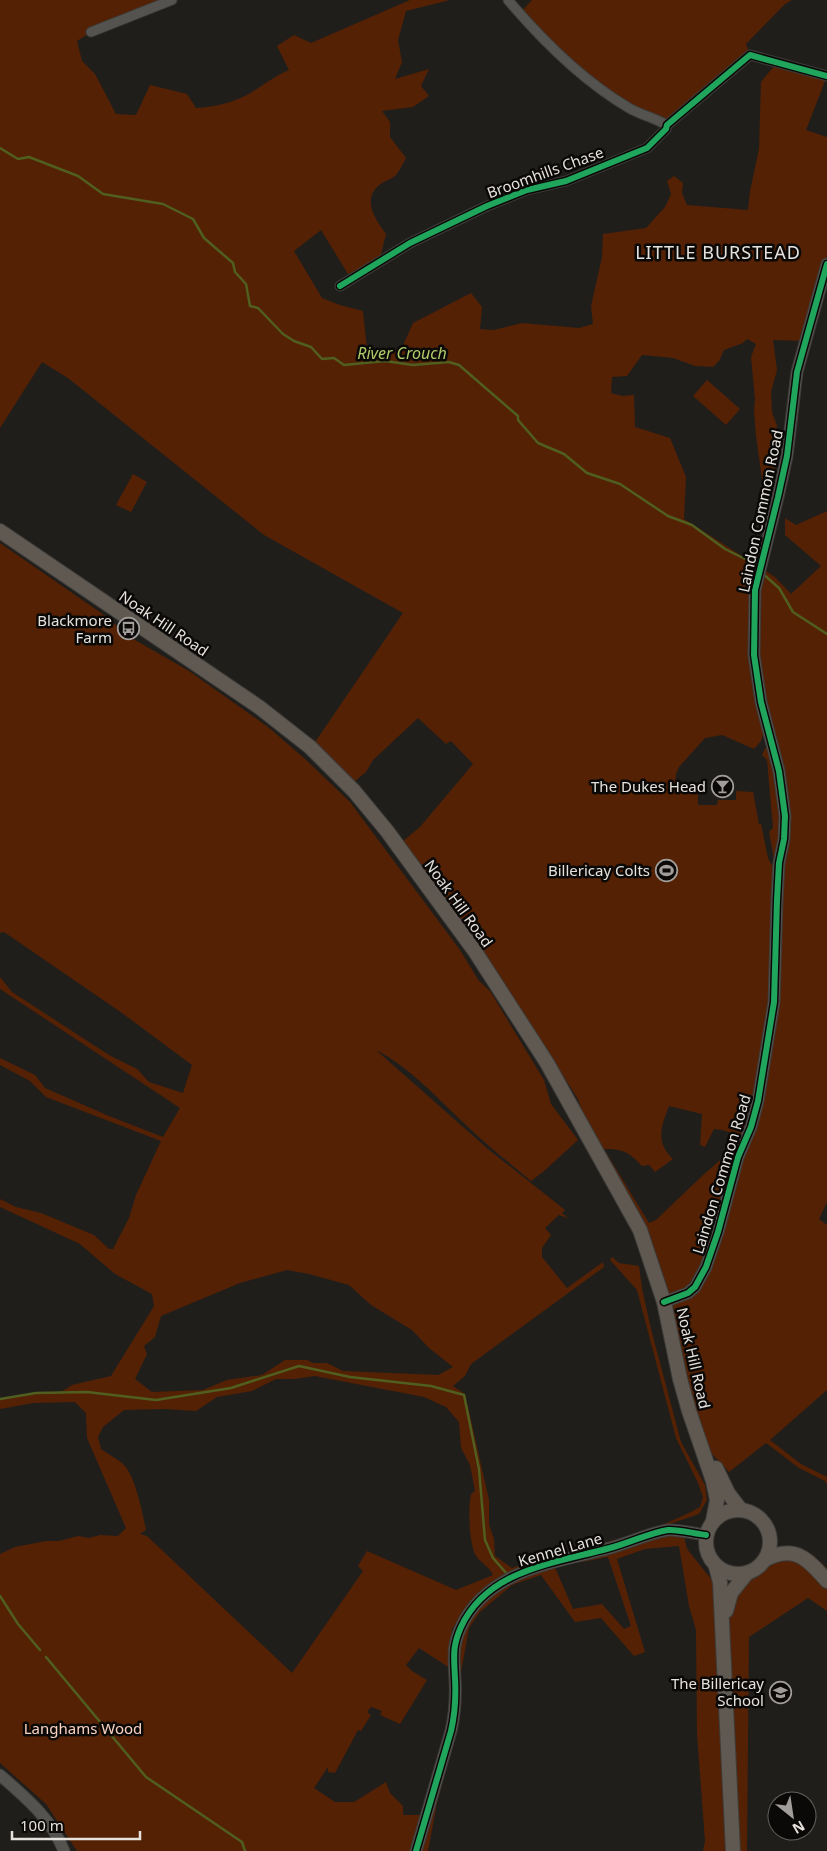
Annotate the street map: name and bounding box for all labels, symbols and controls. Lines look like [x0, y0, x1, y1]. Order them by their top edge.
street label: Broomhills Chase [484, 142, 606, 202]
district label: LITTLE BURSTEAD [635, 240, 801, 264]
water label: River Crouch [357, 342, 447, 364]
street label: Laindon Common Road [733, 428, 787, 594]
street label: Noak Hill Road [116, 586, 212, 660]
place label: Blackmore Farm [37, 610, 112, 647]
bus stop icon: Blackmore Farm [116, 617, 140, 641]
bar icon: The Dukes Head [710, 774, 734, 798]
place label: The Dukes Head [591, 776, 706, 796]
street label: Noak Hill Road [420, 855, 498, 951]
sports icon: Billericay Colts [654, 858, 678, 882]
place label: Billericay Colts [548, 860, 650, 880]
street label: Laindon Common Road [687, 1092, 755, 1256]
street label: Noak Hill Road [673, 1305, 715, 1411]
street label: Kennel Lane [516, 1527, 604, 1571]
place label: The Billericay School [671, 1673, 764, 1710]
school or university icon: The Billericay School [768, 1680, 792, 1704]
park label: Langhams Wood [24, 1718, 142, 1738]
north arrow [767, 1791, 817, 1841]
scale bar [12, 1808, 140, 1840]
text: 100 m [20, 1815, 64, 1835]
text: N [789, 1817, 808, 1839]

